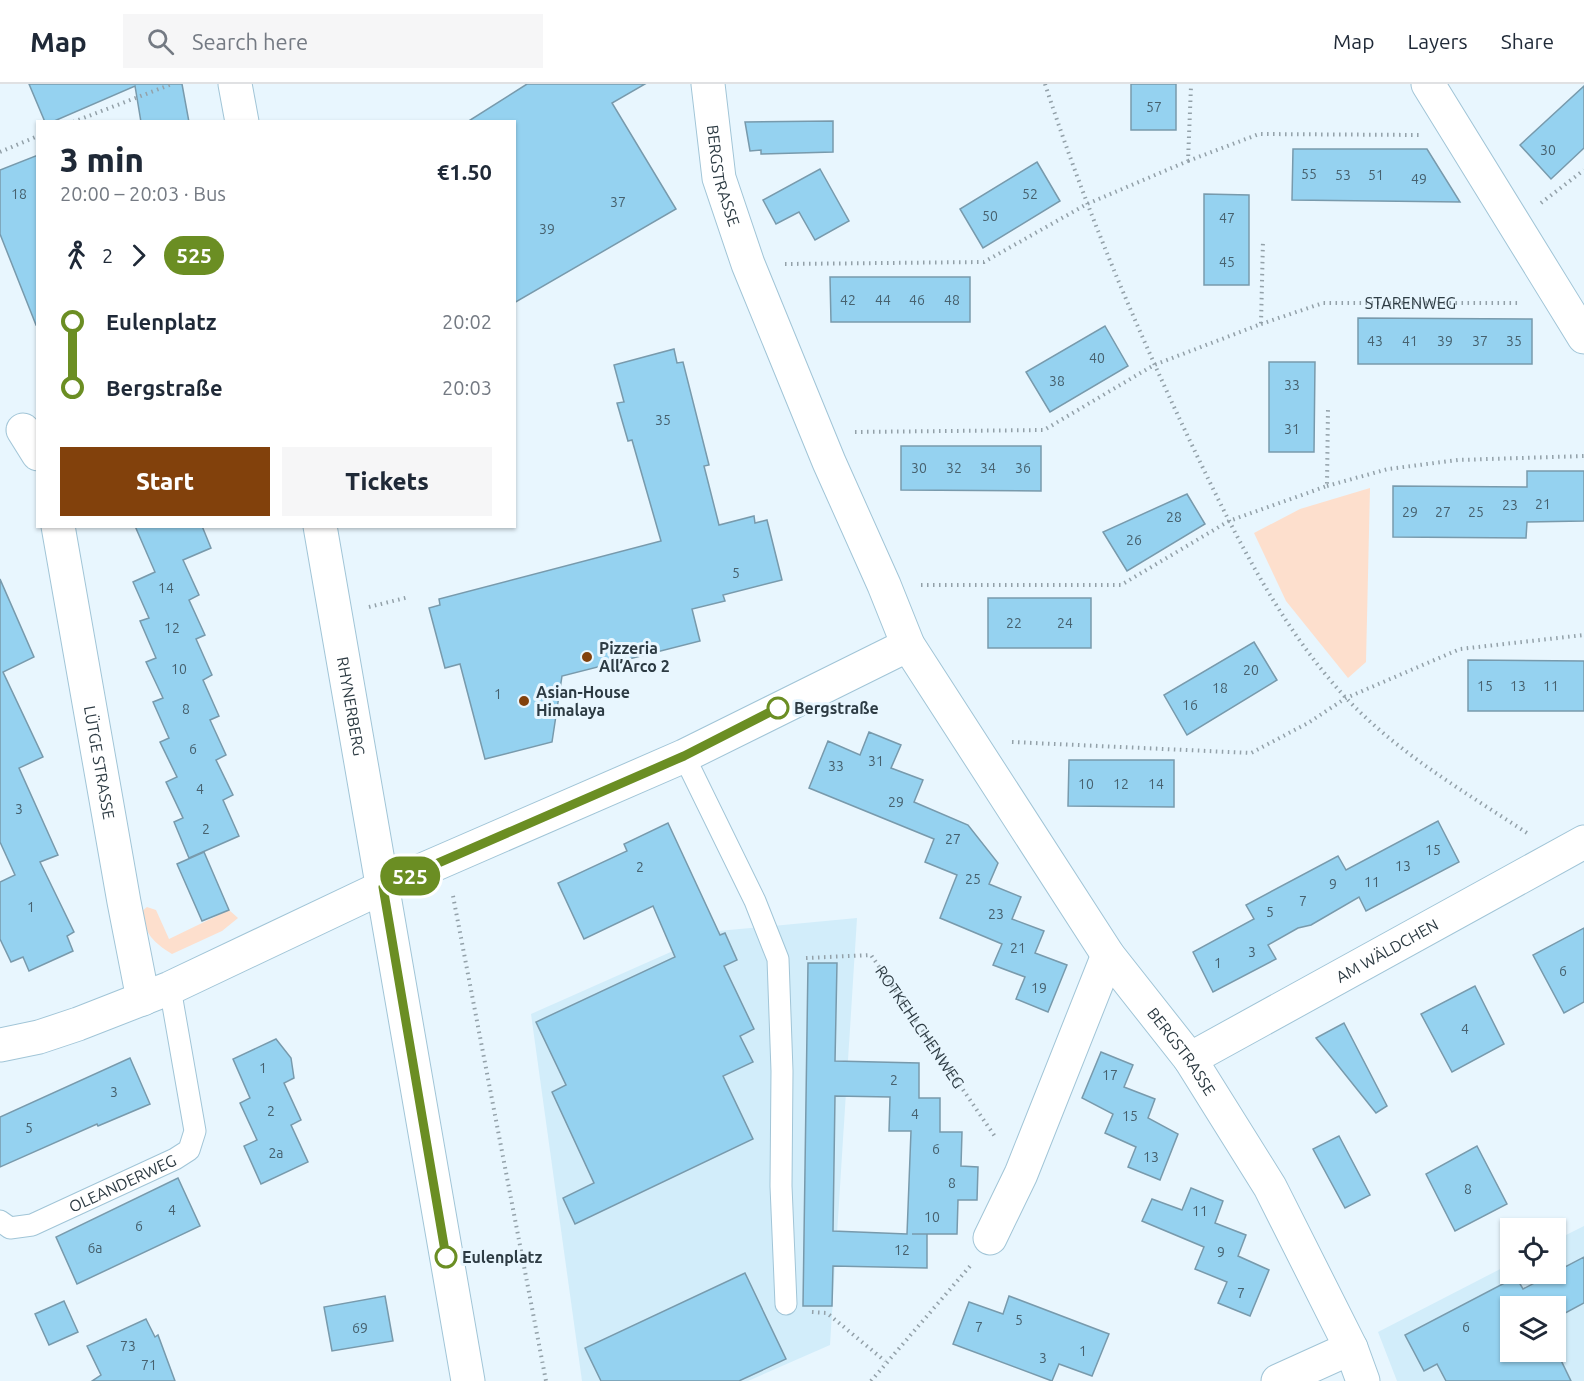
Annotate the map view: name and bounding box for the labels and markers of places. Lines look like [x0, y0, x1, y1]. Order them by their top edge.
place label: Pizzeria All’Arco 2 [599, 639, 670, 675]
marker: Pizzeria All’Arco 2 [580, 650, 594, 664]
place label: Asian-House Himalaya [536, 683, 630, 719]
marker: Asian-House Himalaya [517, 694, 531, 708]
marker: Bergstraße [767, 697, 789, 719]
place label: Bergstraße [794, 699, 879, 717]
marker: Eulenplatz [435, 1246, 457, 1268]
place label: Eulenplatz [462, 1248, 542, 1266]

